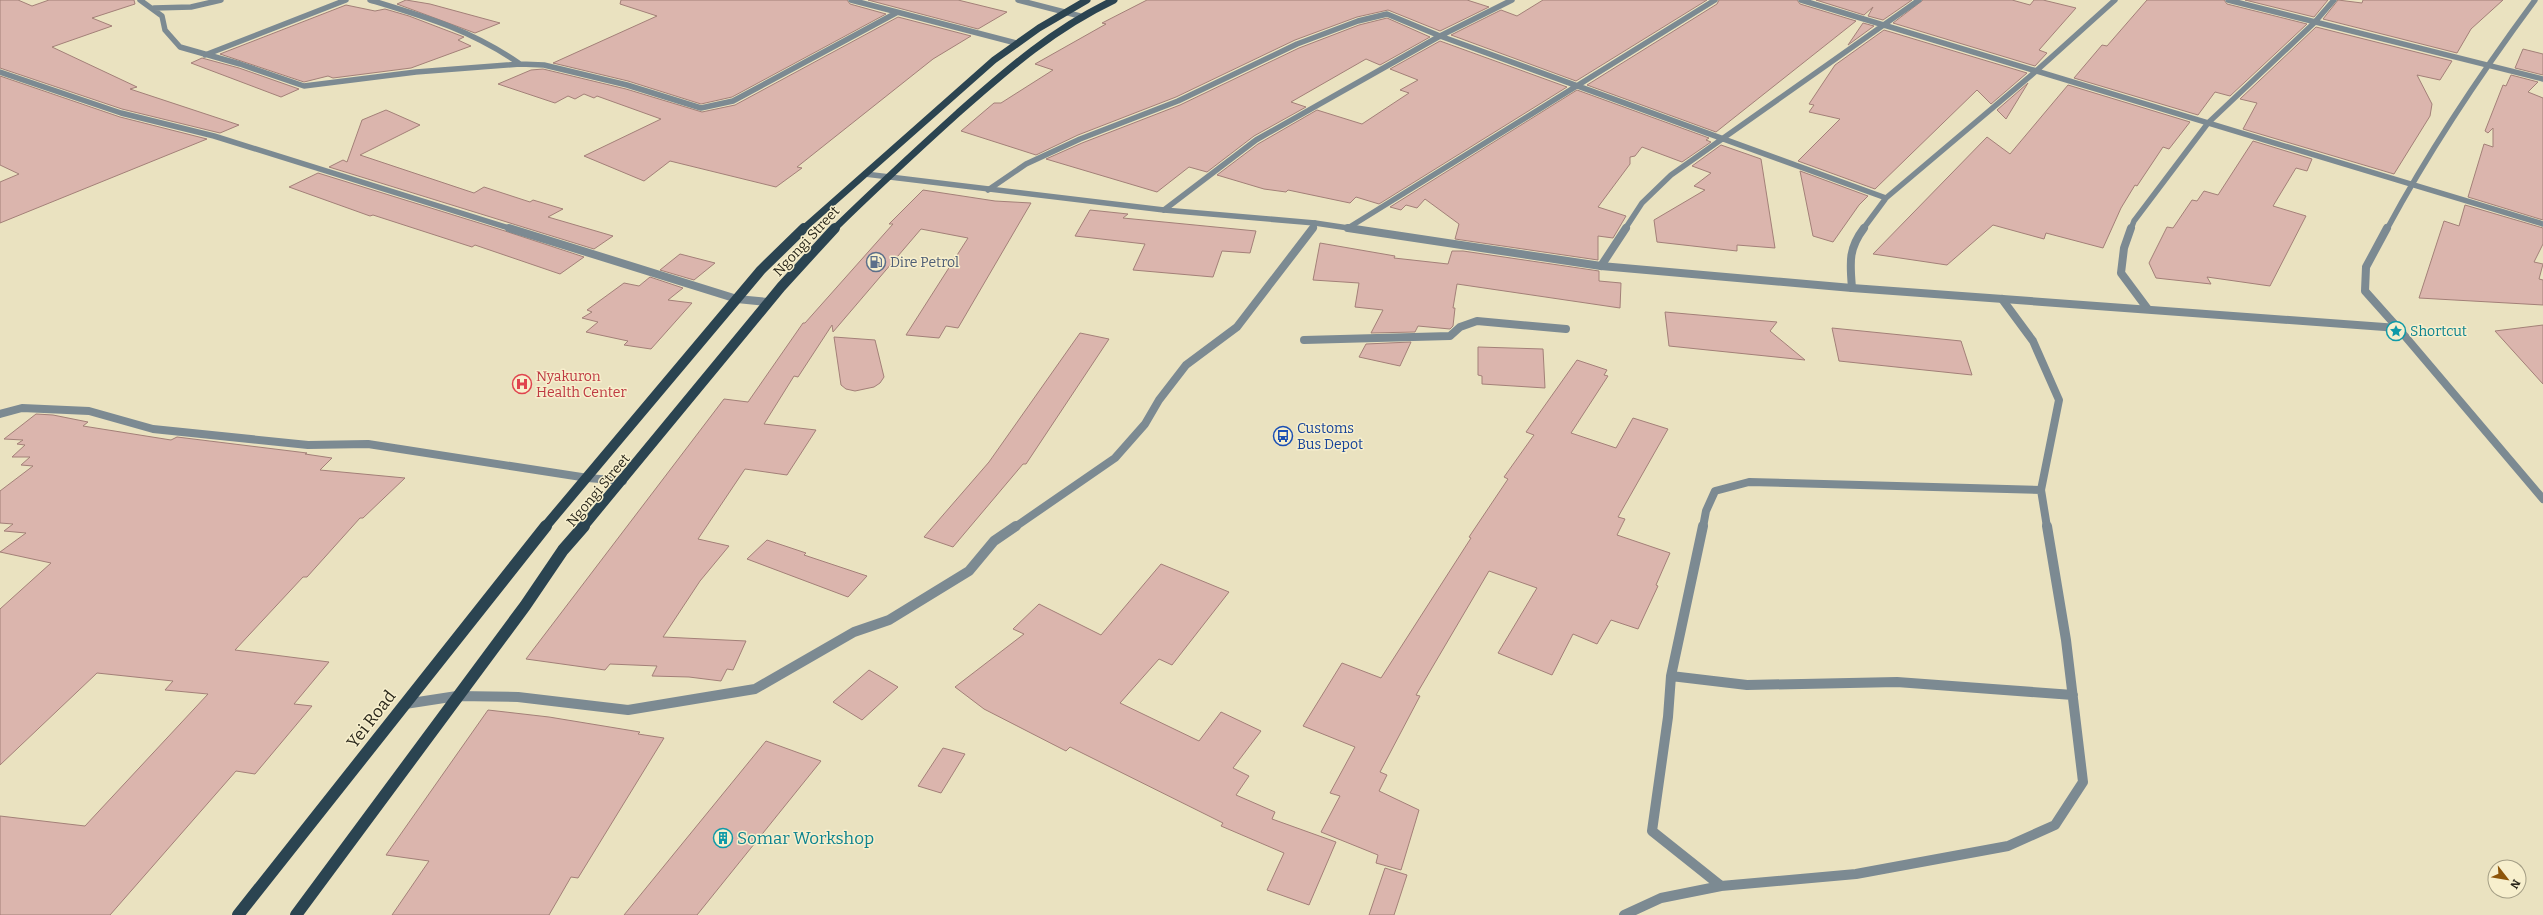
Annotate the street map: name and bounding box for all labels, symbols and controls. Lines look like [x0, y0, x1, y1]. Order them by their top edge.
street label: Ngongi Street [770, 203, 843, 280]
fuel station icon: Dire Petrol [865, 251, 887, 273]
place label: Dire Petrol [890, 254, 959, 271]
place icon: Shortcut [2385, 320, 2407, 342]
place label: Shortcut [2410, 323, 2467, 340]
place label: Nyakuron Health Center [536, 368, 627, 401]
hospital icon: Nyakuron Health Center [511, 373, 533, 395]
place label: Customs Bus Depot [1297, 420, 1363, 453]
bus stop icon: Customs Bus Depot [1272, 425, 1294, 447]
street label: Ngongi Street [563, 451, 634, 530]
street label: Yei Road [342, 686, 400, 752]
building icon: Somar Workshop [712, 827, 734, 849]
place label: Somar Workshop [737, 828, 874, 849]
north arrow [2487, 859, 2527, 899]
text: N [2507, 877, 2523, 891]

